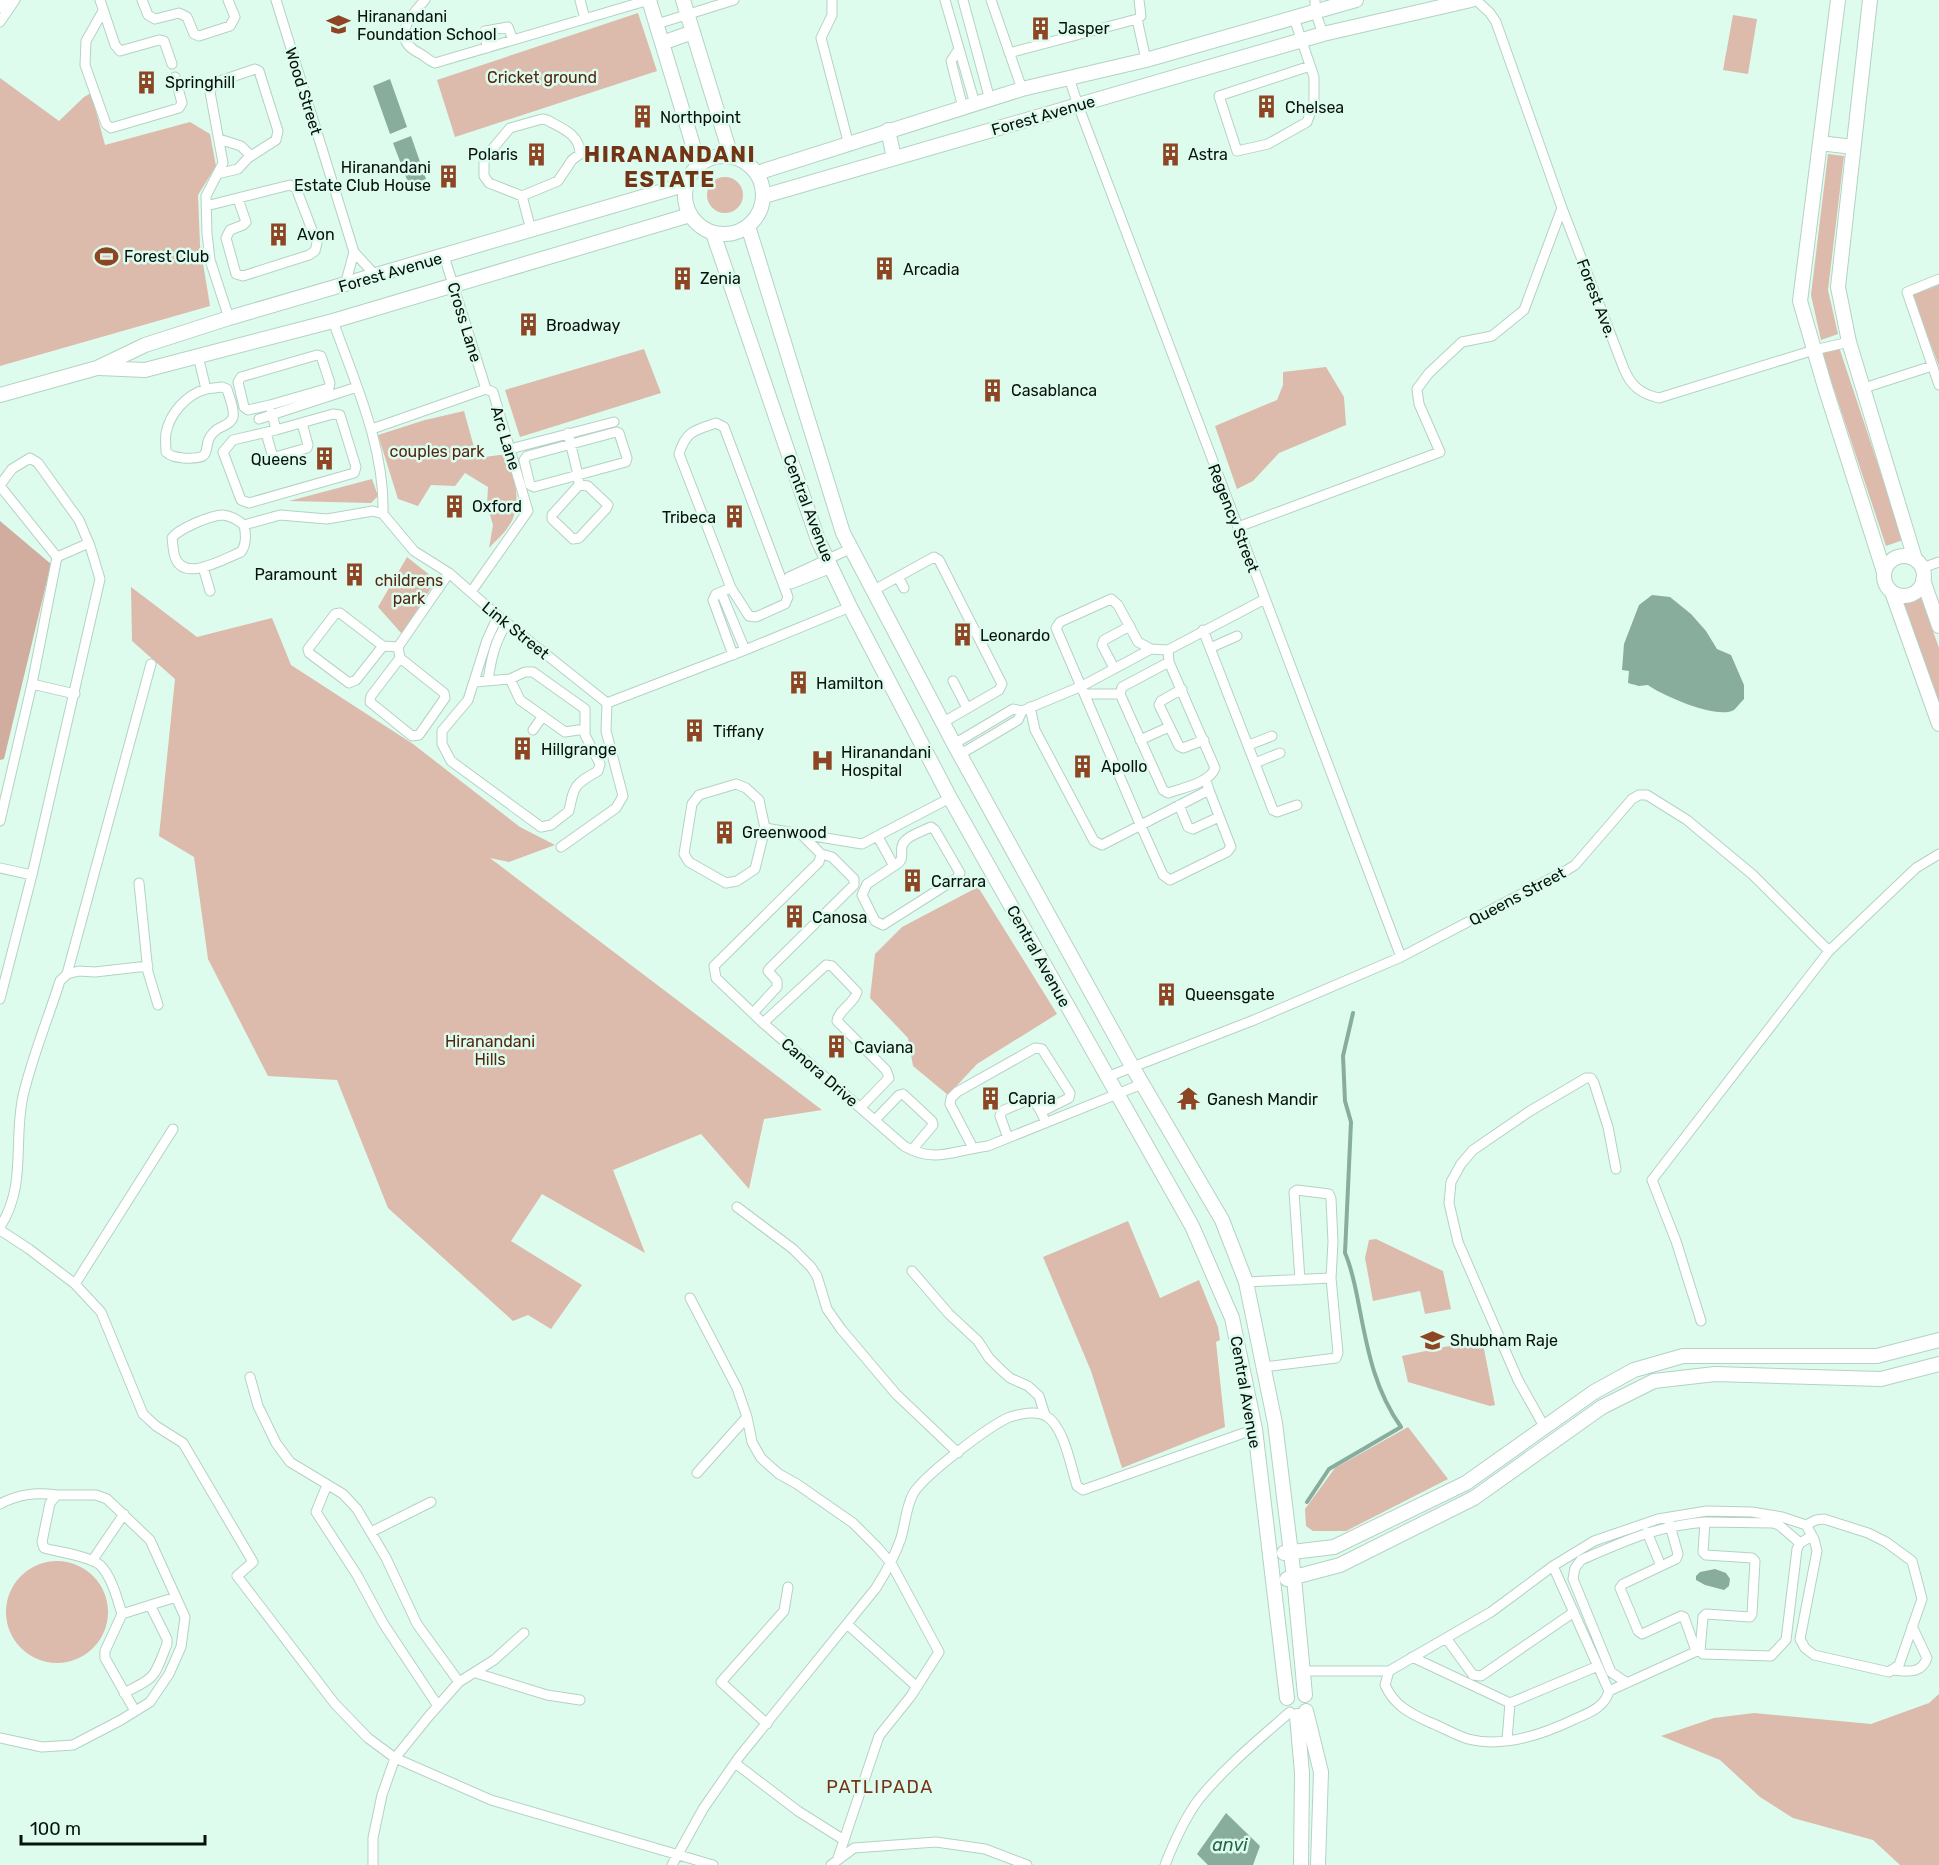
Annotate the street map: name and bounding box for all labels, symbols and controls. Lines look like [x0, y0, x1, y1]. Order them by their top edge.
place label: Hiranandani Foundation School [357, 7, 497, 44]
school or university icon: Hiranandani Foundation School [326, 12, 352, 38]
building icon: Jasper [1027, 15, 1053, 41]
place label: Jasper [1058, 19, 1110, 38]
street label: Wood Street [281, 45, 326, 137]
park label: Cricket ground [487, 68, 597, 87]
building icon: Springhill [134, 69, 160, 95]
place label: Springhill [165, 73, 235, 92]
street label: Forest Avenue [989, 92, 1097, 139]
building icon: Chelsea [1254, 94, 1280, 120]
place label: Chelsea [1285, 98, 1344, 117]
building icon: Northpoint [629, 104, 655, 130]
place label: Northpoint [660, 108, 741, 127]
building icon: Polaris [523, 141, 549, 167]
district label: HIRANANDANI ESTATE [584, 141, 756, 193]
building icon: Astra [1157, 141, 1183, 167]
place label: Polaris [468, 145, 518, 164]
place label: Astra [1188, 145, 1228, 164]
place label: Hiranandani Estate Club House [294, 158, 431, 195]
building icon: Hiranandani Estate Club House [436, 163, 462, 189]
building icon: Avon [266, 221, 292, 247]
place label: Avon [297, 225, 335, 244]
sports icon: Forest Club [93, 243, 119, 269]
place label: Forest Club [124, 247, 209, 266]
street label: Forest Avenue [336, 249, 444, 296]
building icon: Arcadia [872, 256, 898, 282]
street label: Forest Ave. [1573, 256, 1620, 340]
place label: Arcadia [903, 260, 960, 279]
building icon: Zenia [669, 265, 695, 291]
place label: Zenia [700, 269, 741, 288]
street label: Cross Lane [443, 280, 486, 364]
building icon: Broadway [515, 312, 541, 338]
place label: Broadway [546, 316, 620, 335]
building icon: Casablanca [980, 377, 1006, 403]
place label: Casablanca [1011, 381, 1097, 400]
street label: Arc Lane [487, 404, 524, 472]
park label: couples park [390, 442, 485, 461]
building icon: Queens [312, 446, 338, 472]
place label: Queens [251, 450, 307, 469]
street label: Central Avenue [779, 452, 838, 565]
street label: Regency Street [1204, 461, 1263, 575]
building icon: Oxford [441, 493, 467, 519]
place label: Oxford [472, 497, 522, 516]
building icon: Tribeca [721, 504, 747, 530]
place label: Tribeca [662, 508, 716, 527]
building icon: Paramount [342, 561, 368, 587]
place label: Paramount [254, 565, 337, 584]
park label: childrens park [375, 571, 443, 608]
street label: Link Street [478, 598, 553, 663]
building icon: Leonardo [949, 622, 975, 648]
place label: Leonardo [980, 626, 1050, 645]
building icon: Hamilton [785, 670, 811, 696]
place label: Hamilton [816, 674, 883, 693]
building icon: Tiffany [682, 718, 708, 744]
place label: Tiffany [713, 722, 764, 741]
building icon: Hillgrange [510, 736, 536, 762]
place label: Hillgrange [541, 740, 617, 759]
place label: Hiranandani Hospital [841, 743, 931, 780]
hospital icon: Hiranandani Hospital [810, 748, 836, 774]
building icon: Apollo [1070, 753, 1096, 779]
place label: Apollo [1101, 757, 1147, 776]
building icon: Greenwood [711, 819, 737, 845]
place label: Greenwood [742, 823, 827, 842]
street label: Queens Street [1466, 863, 1569, 930]
building icon: Carrara [900, 868, 926, 894]
place label: Carrara [931, 872, 986, 891]
street label: Central Avenue [1003, 902, 1074, 1011]
building icon: Canosa [781, 904, 807, 930]
place label: Canosa [812, 908, 867, 927]
building icon: Queensgate [1154, 981, 1180, 1007]
place label: Queensgate [1185, 985, 1275, 1004]
park label: Hiranandani Hills [445, 1032, 535, 1069]
street label: Canora Drive [777, 1034, 862, 1111]
building icon: Caviana [823, 1034, 849, 1060]
place label: Caviana [854, 1038, 913, 1057]
building icon: Capria [977, 1085, 1003, 1111]
temple icon: Ganesh Mandir [1176, 1086, 1202, 1112]
place label: Capria [1008, 1089, 1056, 1108]
place label: Ganesh Mandir [1207, 1090, 1318, 1109]
school or university icon: Shubham Raje [1419, 1327, 1445, 1353]
place label: Shubham Raje [1450, 1331, 1558, 1350]
street label: Central Avenue [1226, 1334, 1265, 1450]
district label: PATLIPADA [826, 1776, 934, 1798]
scale bar [21, 1808, 206, 1846]
text: 100 m [30, 1818, 81, 1840]
water label: anvi [1212, 1834, 1248, 1856]

